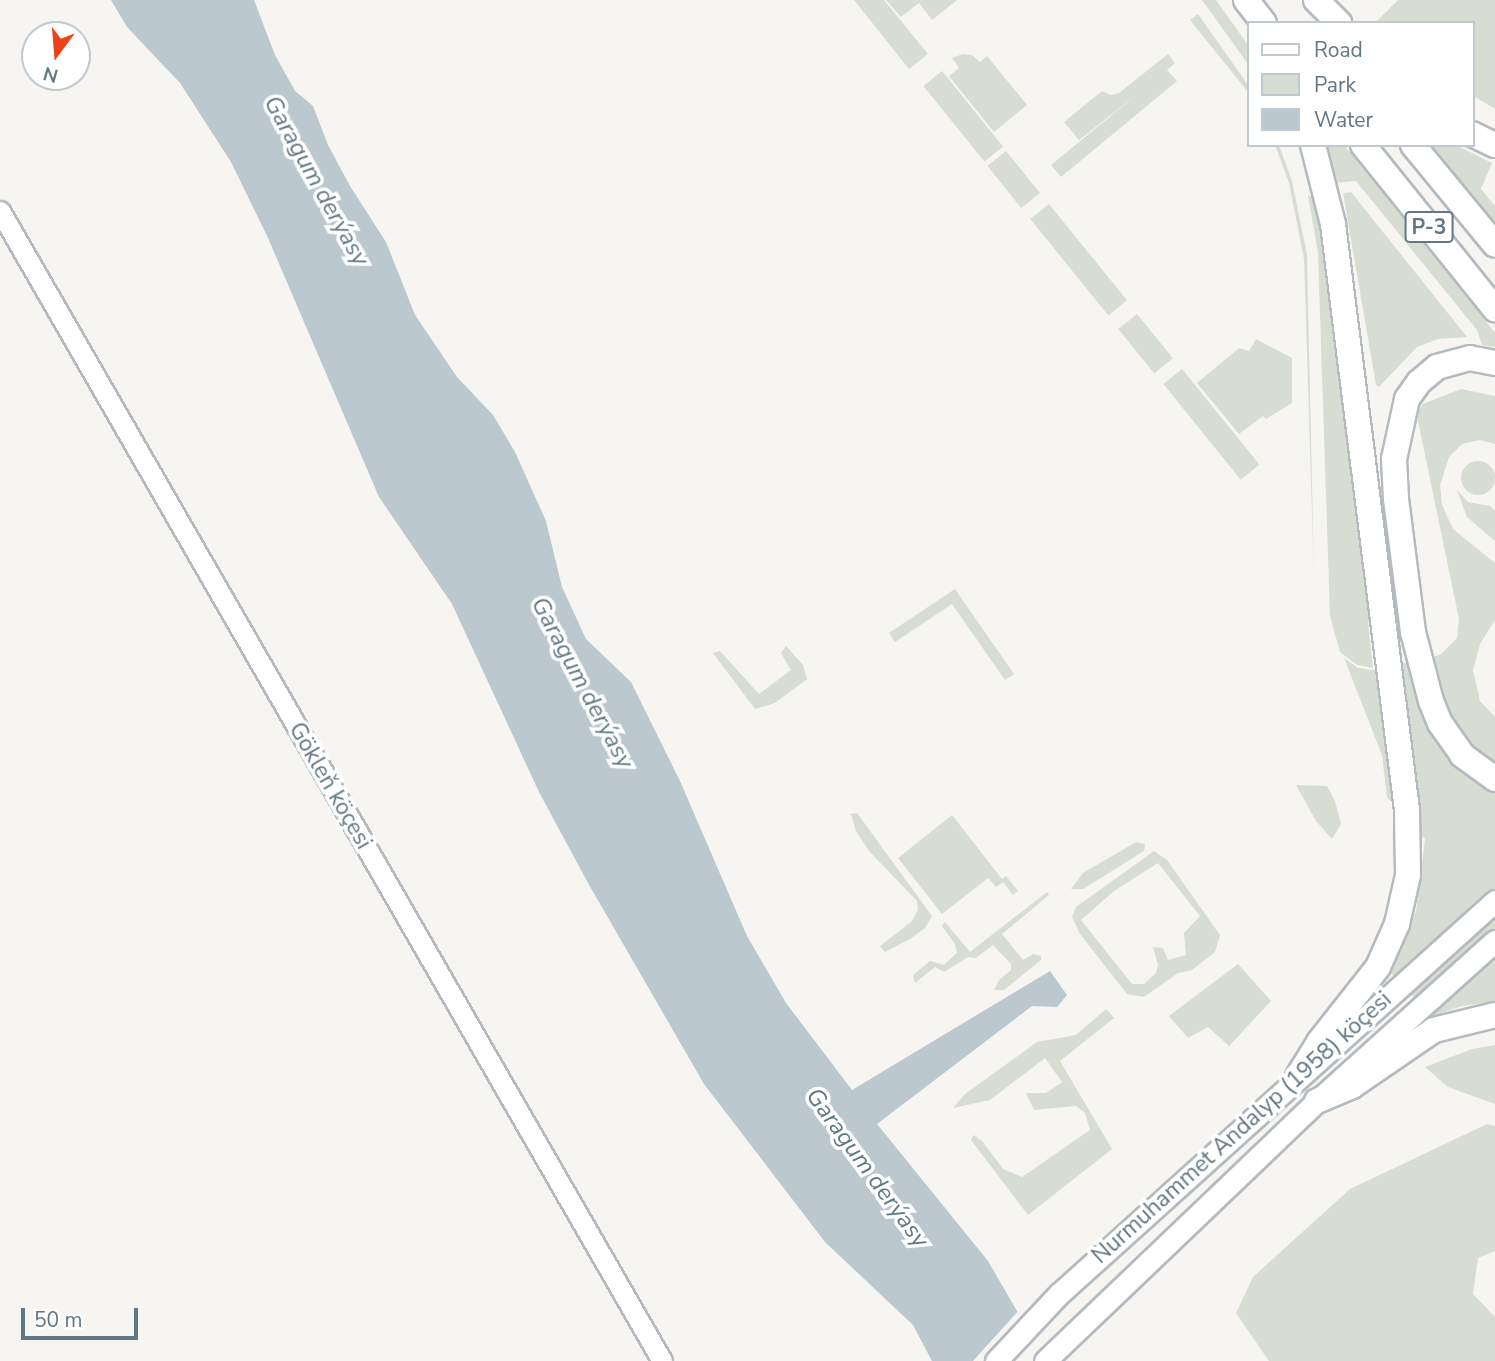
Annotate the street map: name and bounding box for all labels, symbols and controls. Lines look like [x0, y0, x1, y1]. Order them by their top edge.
north arrow [21, 21, 91, 91]
legend [1246, 21, 1474, 147]
text: Road [1314, 36, 1363, 64]
text: N [40, 60, 61, 89]
text: Park [1314, 71, 1356, 99]
water label: Garagum derýasy [257, 91, 375, 271]
text: Water [1314, 106, 1373, 134]
road number: P-3 [1404, 210, 1454, 244]
water label: Garagum derýasy [525, 592, 639, 774]
street label: Gökleň köçesi [283, 718, 377, 854]
street label: Nurmuhammet Andalyp (1958) köçesi [1087, 986, 1397, 1270]
water label: Garagum derýasy [799, 1083, 935, 1253]
scale bar [24, 1294, 142, 1338]
text: 50 m [34, 1306, 83, 1334]

